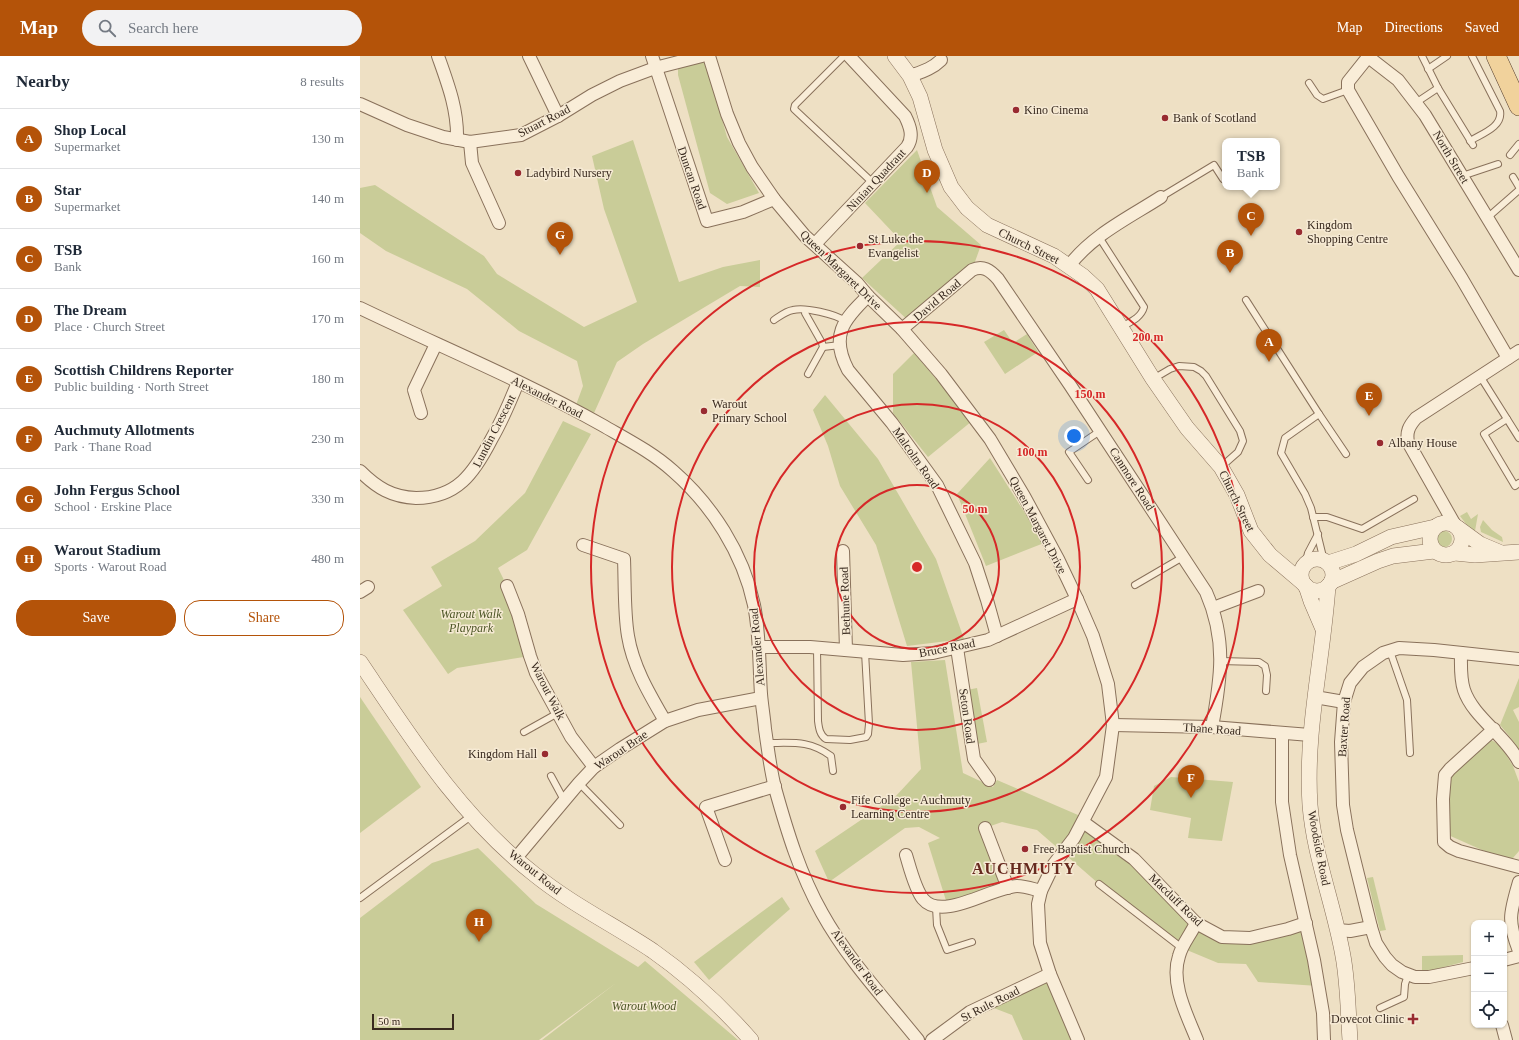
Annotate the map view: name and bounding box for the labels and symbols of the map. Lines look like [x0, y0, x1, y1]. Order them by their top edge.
street label: Stuart Road [515, 102, 573, 140]
place label: Kino Cinema [1024, 103, 1089, 117]
marker: Kino Cinema [1011, 105, 1021, 115]
place label: Bank of Scotland [1173, 111, 1256, 125]
marker: Bank of Scotland [1160, 113, 1170, 123]
street label: North Street [1430, 128, 1473, 186]
street label: Duncan Road [675, 145, 709, 211]
street label: Ninian Quadrant [843, 145, 909, 214]
pin: D [914, 160, 940, 193]
place label: Ladybird Nursery [526, 166, 612, 180]
marker: Ladybird Nursery [513, 168, 523, 178]
pin: C [1238, 203, 1264, 236]
place label: Kingdom Shopping Centre [1307, 218, 1388, 246]
pin: G [547, 222, 573, 255]
street label: Church Street [996, 225, 1062, 267]
street label: Queen Margaret Drive [797, 227, 885, 313]
marker: Kingdom Shopping Centre [1294, 227, 1304, 237]
place label: St Luke the Evangelist [868, 232, 923, 260]
pin: B [1217, 240, 1243, 273]
marker: St Luke the Evangelist [855, 241, 865, 251]
street label: David Road [910, 276, 964, 324]
pin: A [1256, 329, 1282, 362]
text: 200 m [1133, 330, 1164, 344]
street label: Alexander Road [509, 373, 585, 421]
pin: E [1356, 383, 1382, 416]
text: 150 m [1075, 387, 1106, 401]
street label: Lundin Crescent [470, 392, 519, 470]
place label: Warout Primary School [712, 397, 788, 425]
marker: Warout Primary School [699, 406, 709, 416]
street label: Malcolm Road [890, 425, 942, 491]
your location [1064, 426, 1084, 446]
place label: Albany House [1388, 436, 1457, 450]
marker: Albany House [1375, 438, 1385, 448]
text: 100 m [1017, 445, 1048, 459]
street label: Canmore Road [1106, 445, 1158, 513]
street label: Church Street [1216, 468, 1258, 534]
street label: Queen Margaret Drive [1006, 474, 1070, 576]
text: 50 m [963, 502, 988, 516]
centre of rings [910, 560, 924, 574]
street label: Bethune Road [837, 567, 853, 635]
park label: Warout Walk Playpark [440, 607, 502, 635]
street label: Alexander Road [747, 607, 767, 687]
street label: Bruce Road [918, 636, 976, 660]
street label: Warout Walk [527, 660, 569, 722]
street label: Seton Road [956, 687, 978, 745]
street label: Baxter Road [1335, 696, 1353, 758]
street label: Thane Road [1182, 720, 1242, 738]
street label: Warout Brae [592, 727, 650, 773]
place label: Kingdom Hall [468, 747, 538, 761]
marker: Kingdom Hall [540, 749, 550, 759]
pin: F [1178, 765, 1204, 798]
place label: Fife College - Auchmuty Learning Centre [851, 793, 971, 821]
marker: Fife College - Auchmuty Learning Centre [838, 802, 848, 812]
street label: Woodside Road [1305, 809, 1333, 887]
place label: Free Baptist Church [1033, 842, 1130, 856]
marker: Free Baptist Church [1020, 844, 1030, 854]
street label: Warout Road [506, 847, 564, 897]
district label: AUCHMUTY [972, 860, 1076, 877]
street label: Macduff Road [1146, 871, 1206, 929]
pin: H [466, 909, 492, 942]
street label: Alexander Road [828, 926, 886, 998]
street label: St Rule Road [958, 983, 1022, 1025]
park label: Warout Wood [612, 999, 677, 1013]
scale bar [372, 1012, 454, 1031]
place label: Dovecot Clinic [1331, 1012, 1404, 1026]
marker: Dovecot Clinic [1407, 1013, 1419, 1025]

